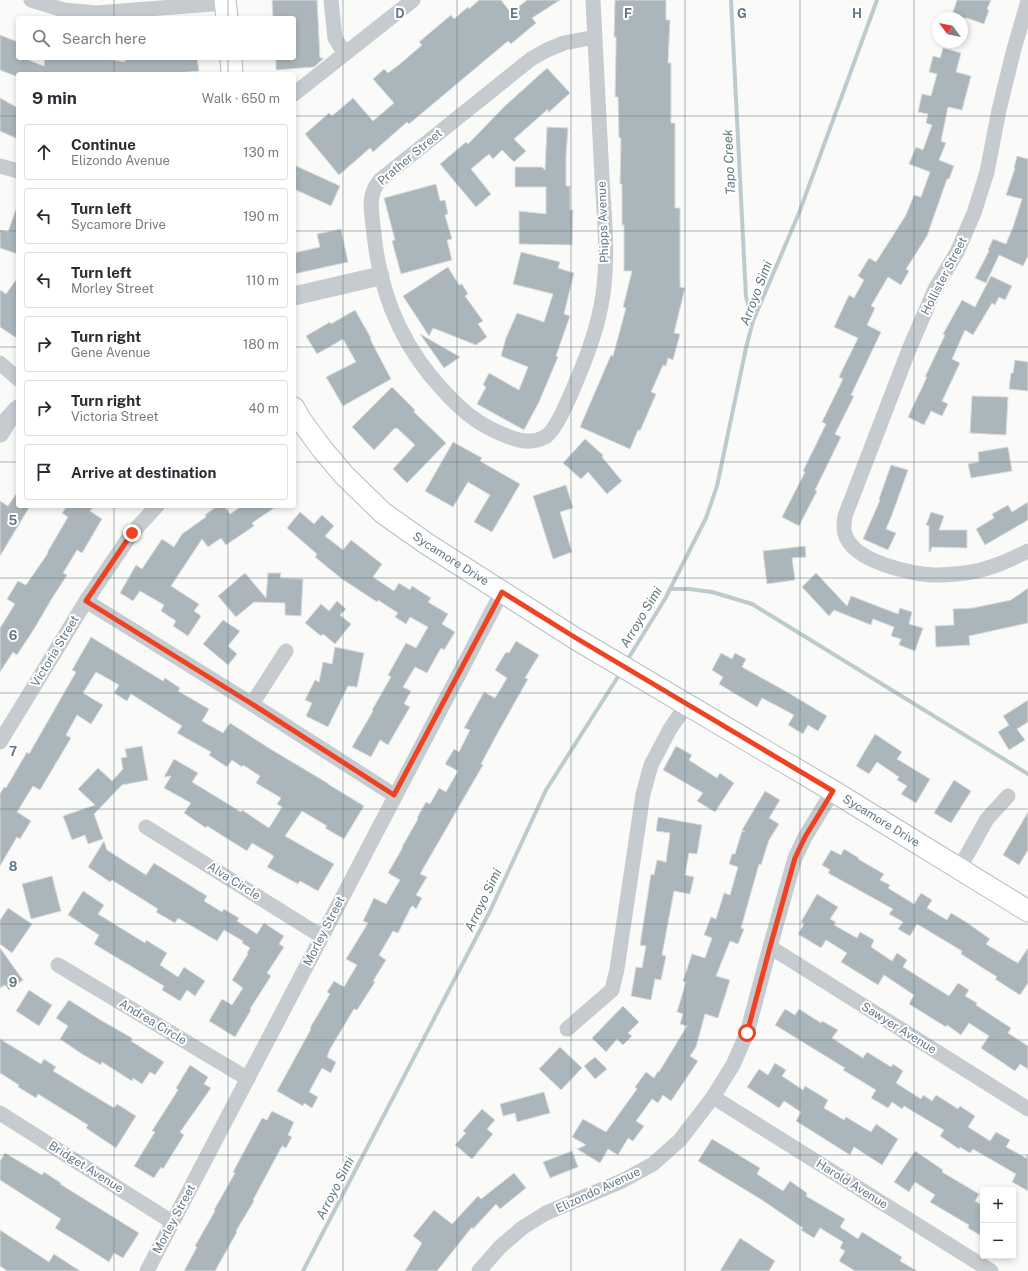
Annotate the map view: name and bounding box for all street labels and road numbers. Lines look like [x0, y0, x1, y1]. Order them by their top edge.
street label: Prather Street [375, 126, 445, 188]
street label: Phipps Avenue [595, 181, 611, 263]
street label: Hollister Street [918, 234, 970, 317]
street label: Sycamore Drive [410, 529, 491, 589]
street label: Victoria Street [28, 612, 82, 689]
street label: Sycamore Drive [840, 792, 922, 850]
street label: Alva Circle [205, 859, 263, 903]
street label: Morley Street [300, 893, 348, 968]
street label: Andrea Circle [117, 996, 189, 1048]
street label: Sawyer Avenue [859, 999, 939, 1057]
street label: Bridget Avenue [46, 1138, 126, 1196]
street label: Harold Avenue [814, 1156, 891, 1212]
street label: Elizondo Avenue [554, 1164, 642, 1216]
street label: Morley Street [150, 1182, 198, 1256]

